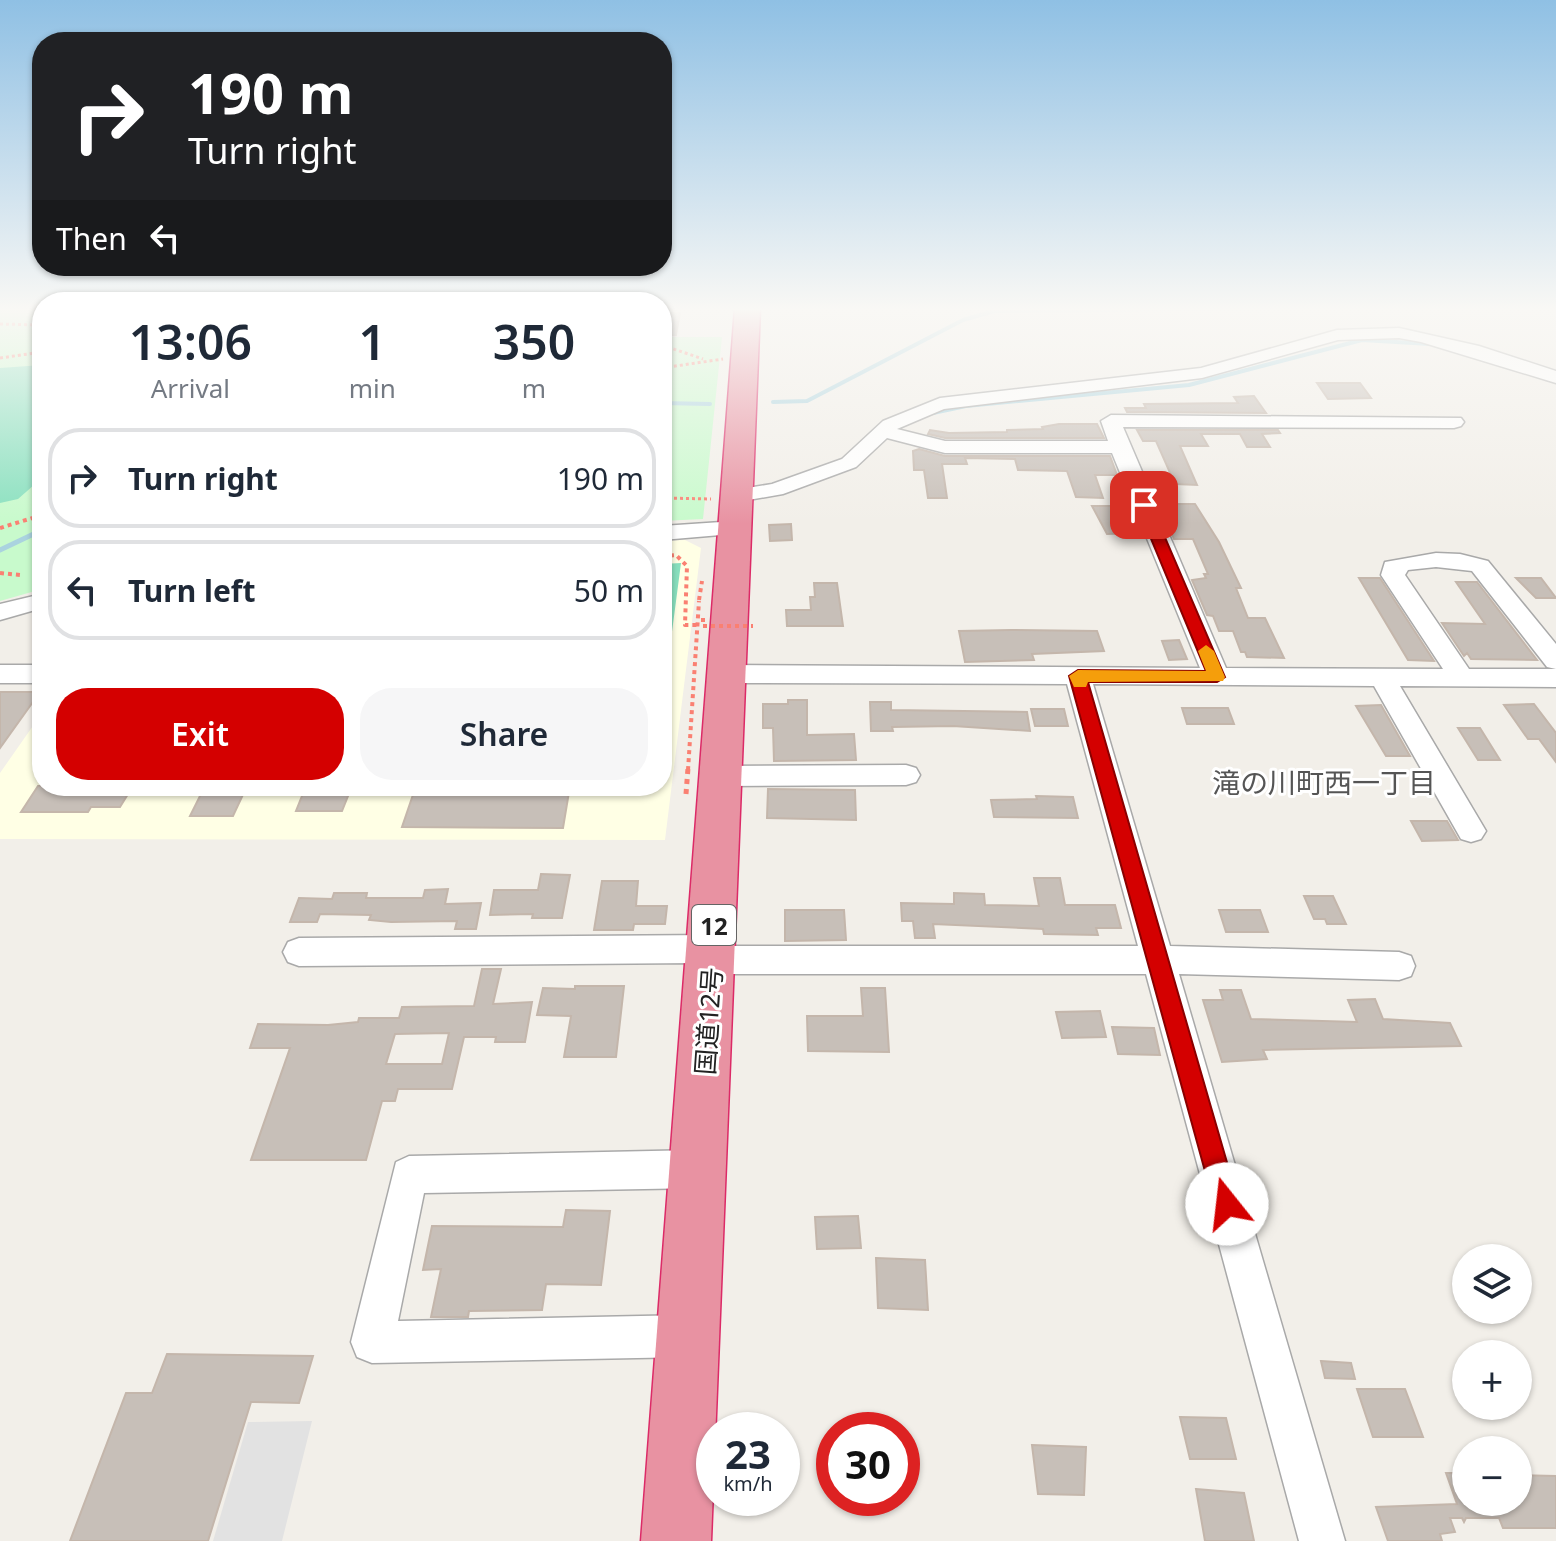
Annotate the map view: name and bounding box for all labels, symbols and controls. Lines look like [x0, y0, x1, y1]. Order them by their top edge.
text: 190 m [188, 54, 353, 130]
icon: right [56, 64, 160, 168]
text: Turn right [188, 126, 356, 175]
icon: left [143, 216, 187, 260]
text: Then [56, 218, 127, 259]
text: 13:06 [129, 309, 252, 374]
text: 1 [359, 309, 386, 374]
text: 350 [493, 309, 575, 374]
text: Arrival [151, 370, 230, 406]
text: min [349, 370, 396, 406]
text: m [522, 370, 546, 406]
icon: right [60, 456, 104, 500]
text: Turn right [128, 458, 278, 499]
text: 190 m [557, 458, 644, 499]
pin [1110, 471, 1178, 539]
icon: arrive [1122, 483, 1166, 527]
icon: left [60, 568, 104, 612]
text: Turn left [128, 570, 256, 611]
text: 50 m [574, 570, 644, 611]
button: Exit [56, 688, 344, 780]
button: Share [360, 688, 648, 780]
district label: 滝の川町西一丁目 [1212, 763, 1436, 801]
road number: 12 [692, 905, 736, 945]
street label: 国道12号 [686, 966, 730, 1076]
position arrow [1185, 1162, 1269, 1246]
map controls [1452, 1244, 1532, 1516]
button: layers [1452, 1244, 1532, 1324]
button: + [1452, 1340, 1532, 1420]
speed limit sign: 30 [816, 1412, 920, 1516]
text: 23 [725, 1426, 771, 1481]
button: − [1452, 1436, 1532, 1516]
text: km/h [723, 1470, 773, 1497]

